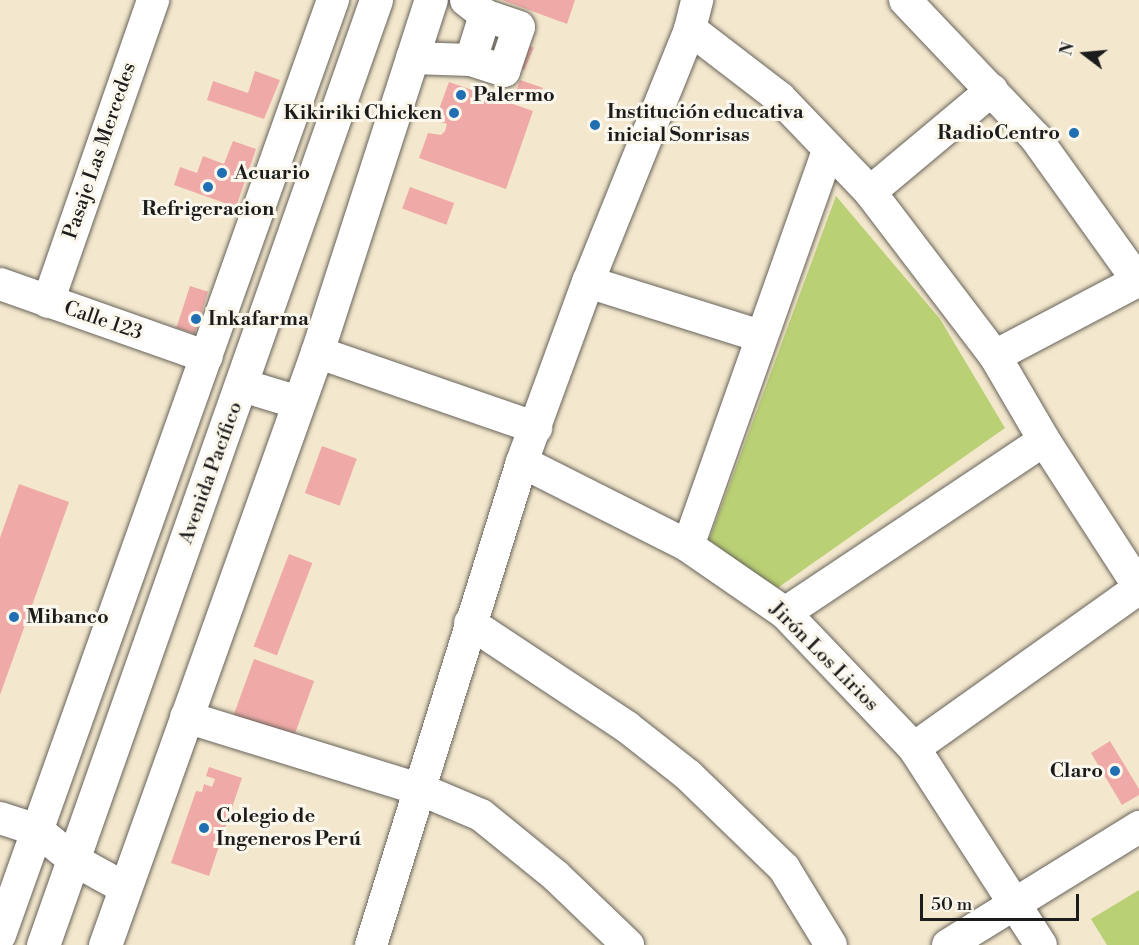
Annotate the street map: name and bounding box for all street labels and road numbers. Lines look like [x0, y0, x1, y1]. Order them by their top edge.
street label: Pasaje Las Mercedes [59, 60, 141, 242]
street label: Calle 123 [61, 296, 145, 346]
street label: Avenida Pacífico [174, 399, 248, 547]
street label: Jirón Los Lirios [764, 597, 884, 717]

